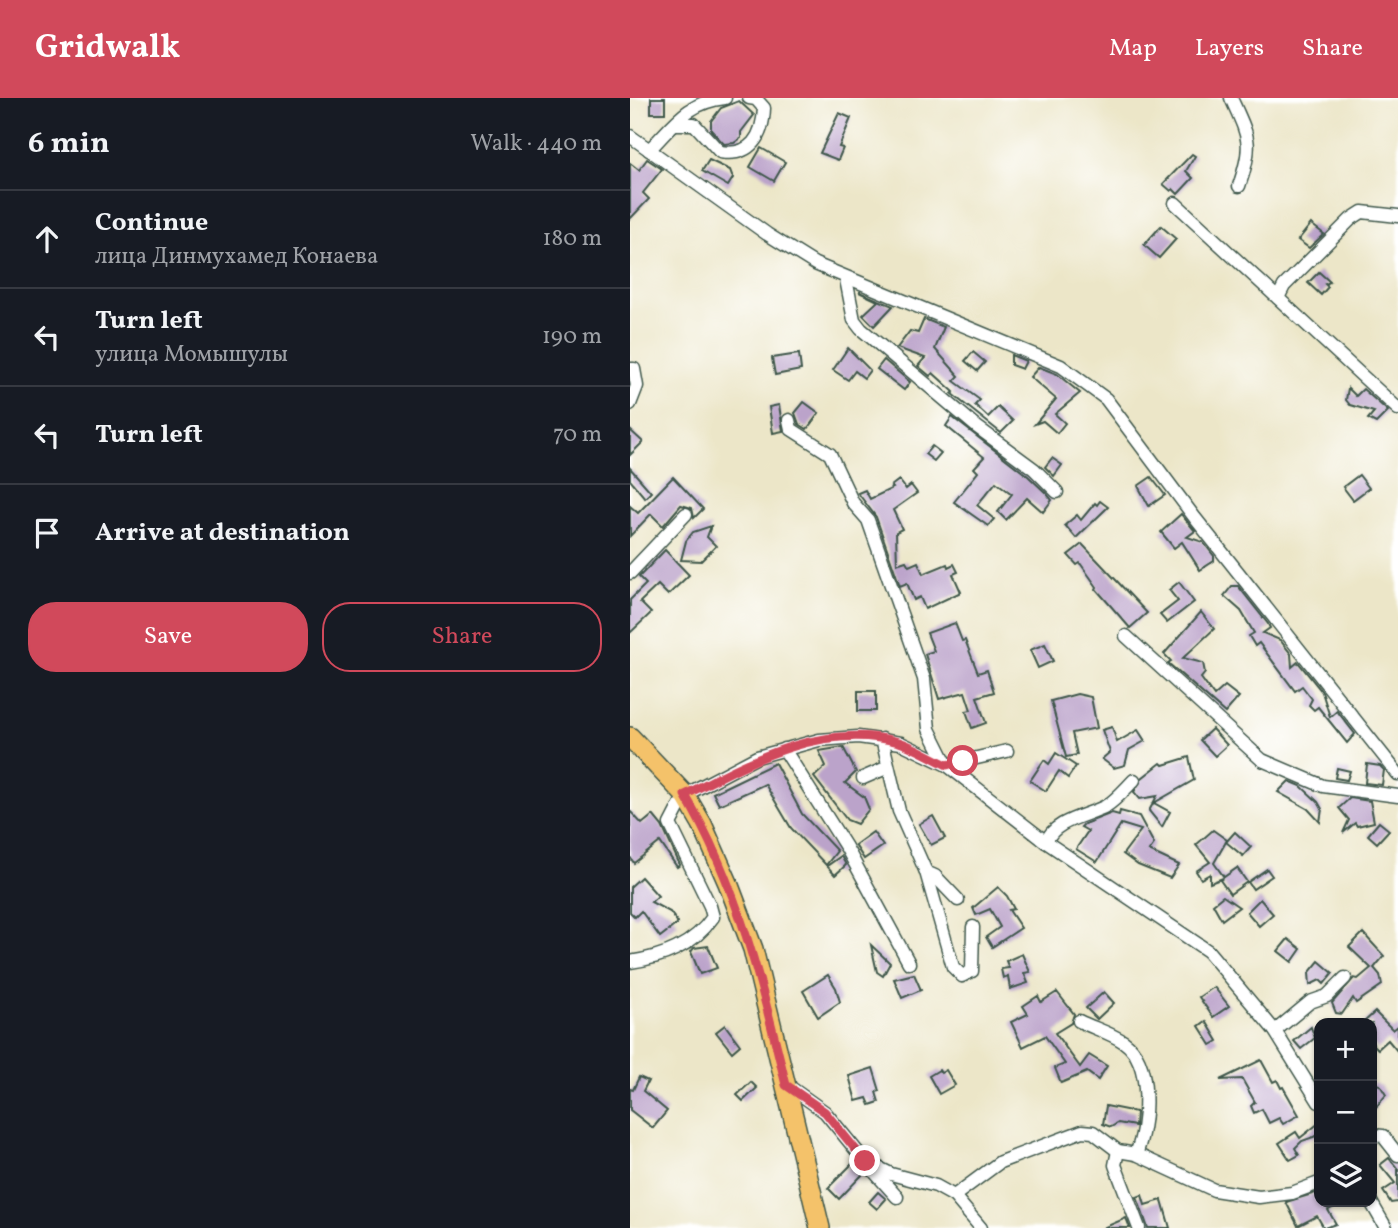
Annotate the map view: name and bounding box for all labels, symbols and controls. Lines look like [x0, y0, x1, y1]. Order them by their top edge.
text: Gridwalk [35, 26, 180, 72]
text: Map [1109, 32, 1157, 66]
text: Layers [1195, 32, 1264, 66]
text: Share [1302, 32, 1363, 66]
text: 6 min [28, 123, 110, 165]
text: Walk · 440 m [470, 128, 602, 160]
text: Continue [95, 205, 208, 241]
icon: ahead [28, 220, 66, 258]
text: 180 m [543, 223, 602, 255]
text: лица Динмухамед Конаева [95, 241, 378, 273]
text: Turn left [95, 303, 203, 339]
icon: left [28, 318, 66, 356]
text: 190 m [542, 321, 602, 353]
text: улица Момышулы [95, 339, 288, 371]
icon: left [28, 416, 66, 454]
text: Turn left [95, 417, 203, 453]
text: 70 m [553, 419, 602, 451]
icon: arrive [28, 514, 66, 552]
text: Arrive at destination [95, 515, 350, 551]
button: Save [28, 602, 308, 672]
button: Share [322, 602, 602, 672]
route start [947, 745, 978, 776]
map controls [1314, 1018, 1377, 1207]
button: + [1314, 1018, 1377, 1081]
button: − [1314, 1081, 1377, 1144]
button: layers [1314, 1144, 1377, 1207]
route end [849, 1145, 880, 1176]

